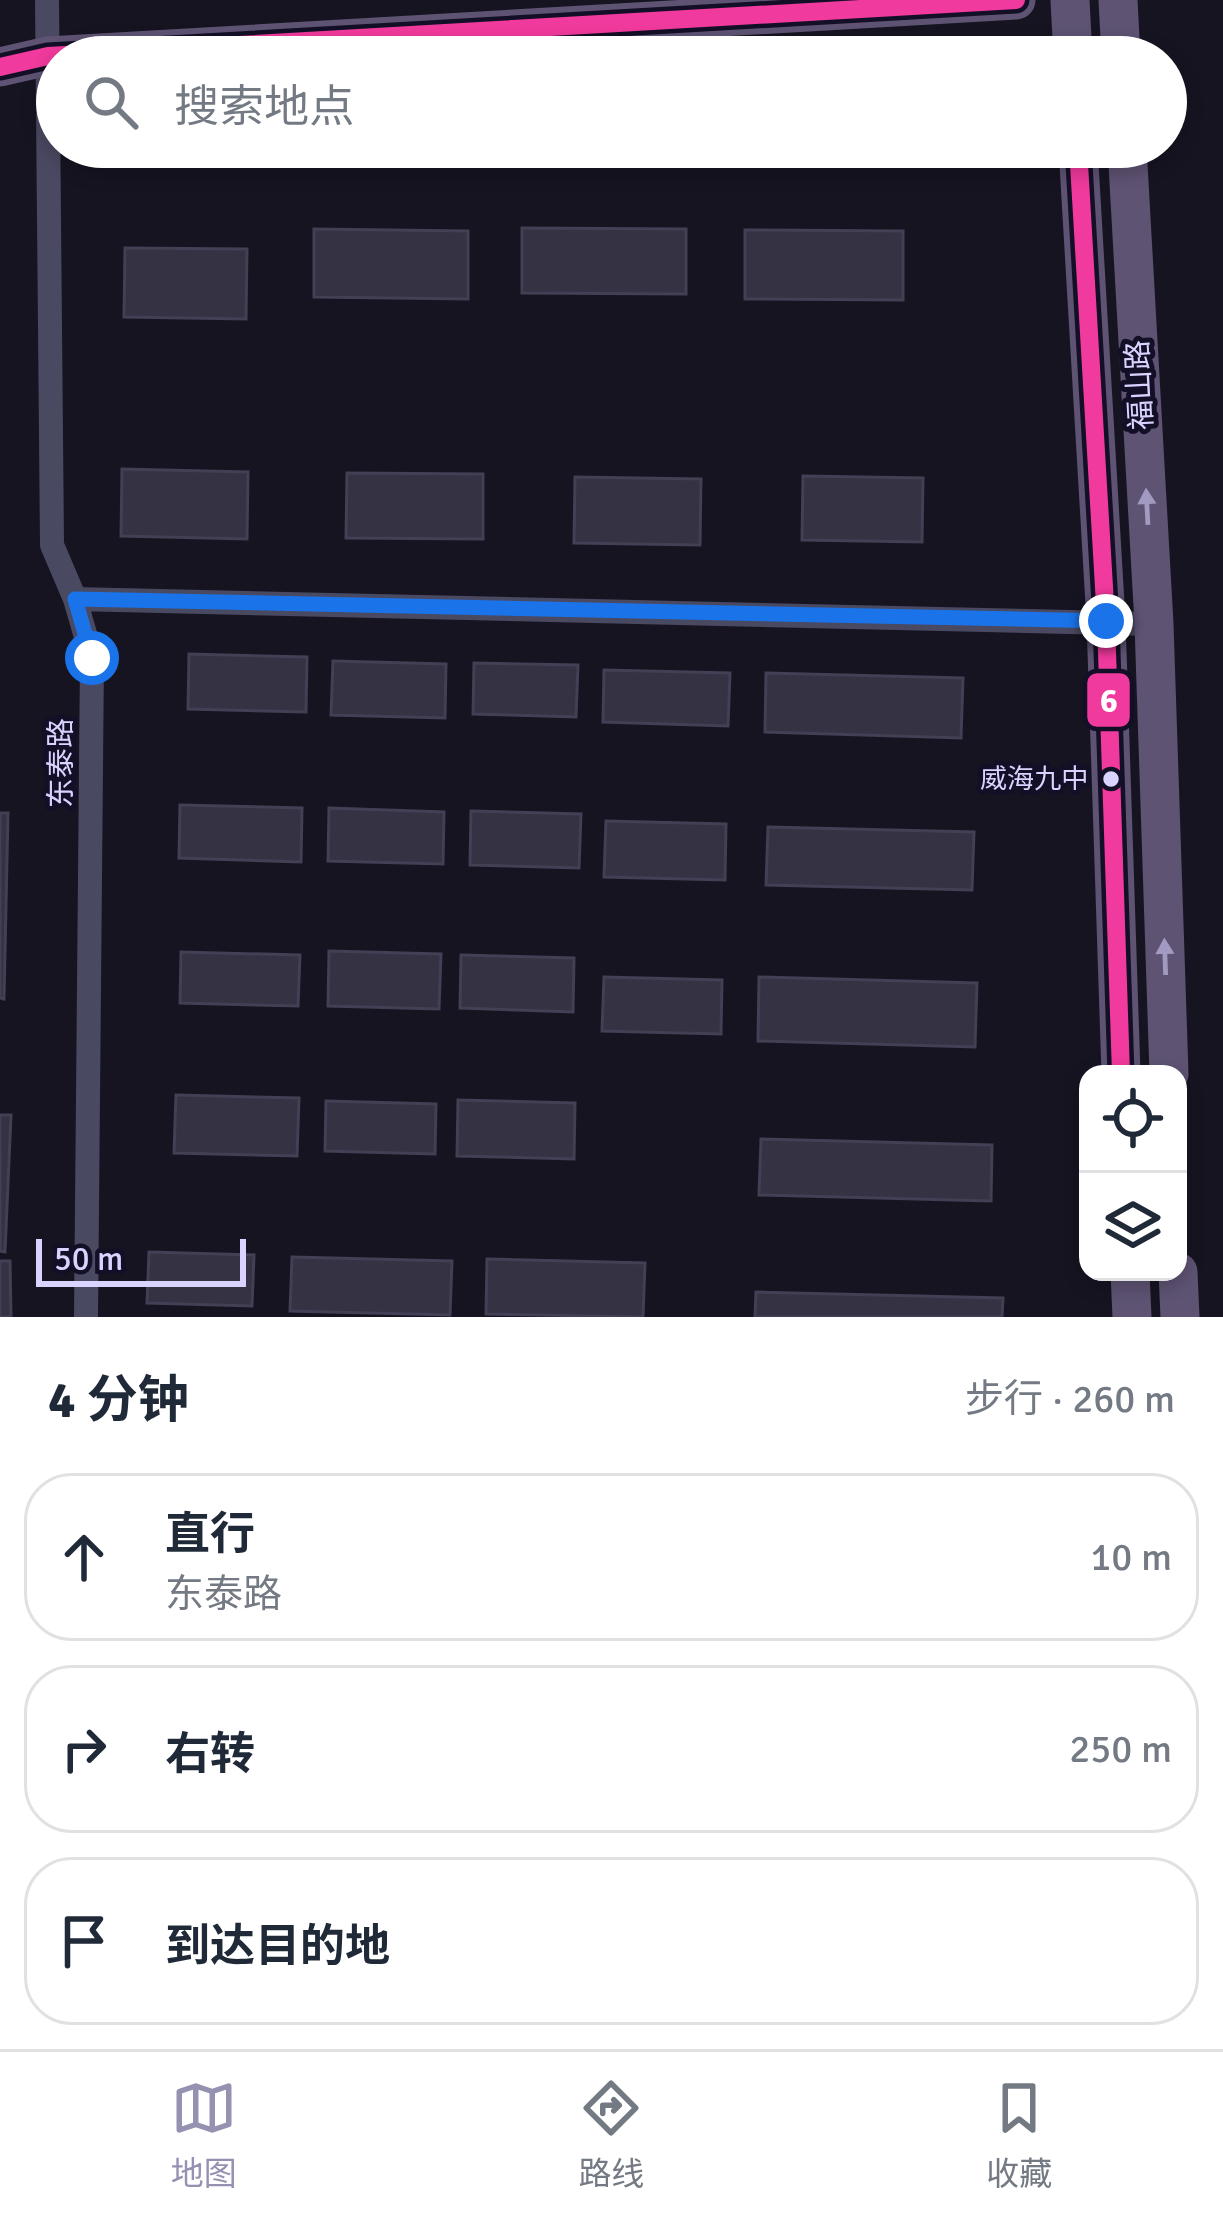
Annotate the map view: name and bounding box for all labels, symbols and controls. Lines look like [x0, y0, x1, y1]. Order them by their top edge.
search box [36, 36, 1187, 168]
icon: search [78, 69, 144, 135]
text: 搜索地点 [174, 80, 354, 135]
street label: 福山路 [1119, 339, 1161, 431]
one-way arrow [1137, 487, 1156, 525]
route end [1079, 594, 1133, 648]
route start [65, 631, 119, 685]
line badge: 6 [1085, 671, 1132, 729]
text: 6 [1100, 681, 1118, 722]
street label: 东泰路 [43, 718, 80, 808]
place label: 威海九中 [980, 763, 1088, 796]
marker: 威海九中 [1100, 768, 1122, 790]
one-way arrow [1155, 937, 1174, 975]
map controls [1079, 1065, 1187, 1281]
button: locate [1079, 1065, 1187, 1173]
button: layers [1079, 1173, 1187, 1281]
scale bar [36, 1233, 246, 1286]
text: 50 m [54, 1239, 123, 1280]
text: 4 分钟 [48, 1369, 189, 1432]
text: 步行 · 260 m [965, 1375, 1175, 1423]
text: 直行 [165, 1507, 255, 1562]
icon: ahead [51, 1524, 117, 1590]
text: 10 m [1090, 1533, 1172, 1581]
text: 东泰路 [165, 1570, 282, 1618]
icon: right [51, 1716, 117, 1782]
text: 250 m [1069, 1725, 1172, 1773]
text: 右转 [165, 1727, 255, 1782]
icon: arrive [51, 1908, 117, 1974]
text: 到达目的地 [165, 1919, 390, 1974]
tab: 地图 [171, 2075, 237, 2195]
tab: 路线 [578, 2075, 644, 2195]
tab: 收藏 [986, 2075, 1052, 2195]

